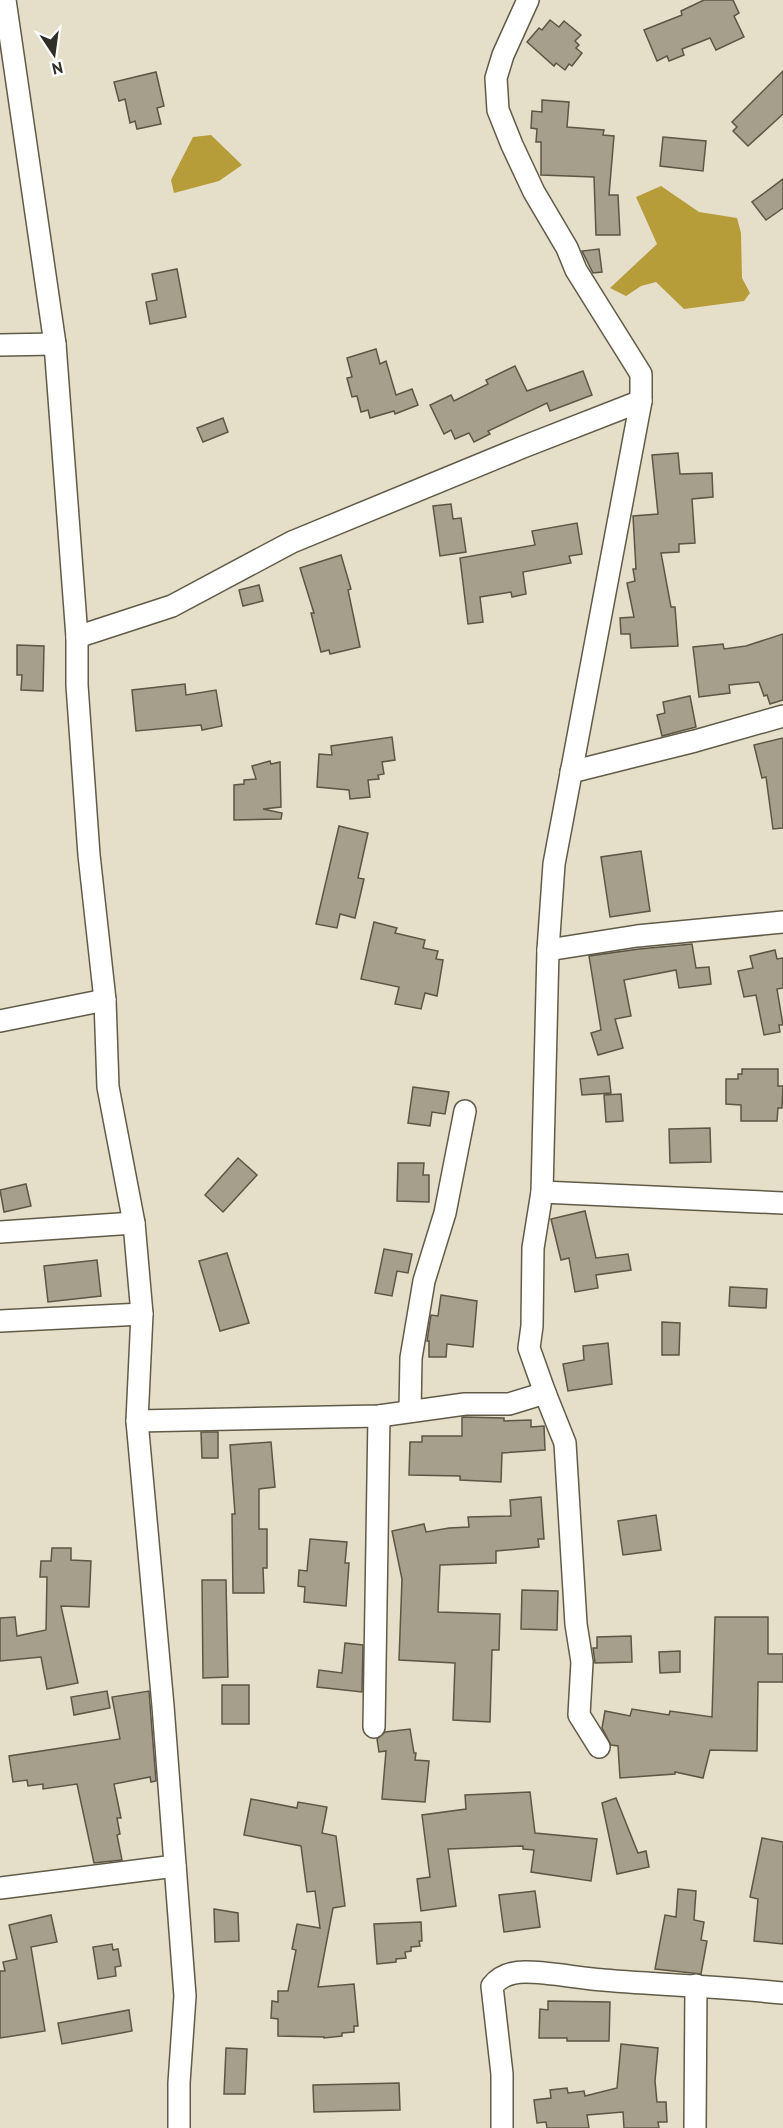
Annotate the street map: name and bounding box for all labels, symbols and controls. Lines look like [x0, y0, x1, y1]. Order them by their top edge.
north arrow [24, 24, 84, 84]
text: N [50, 58, 65, 80]

